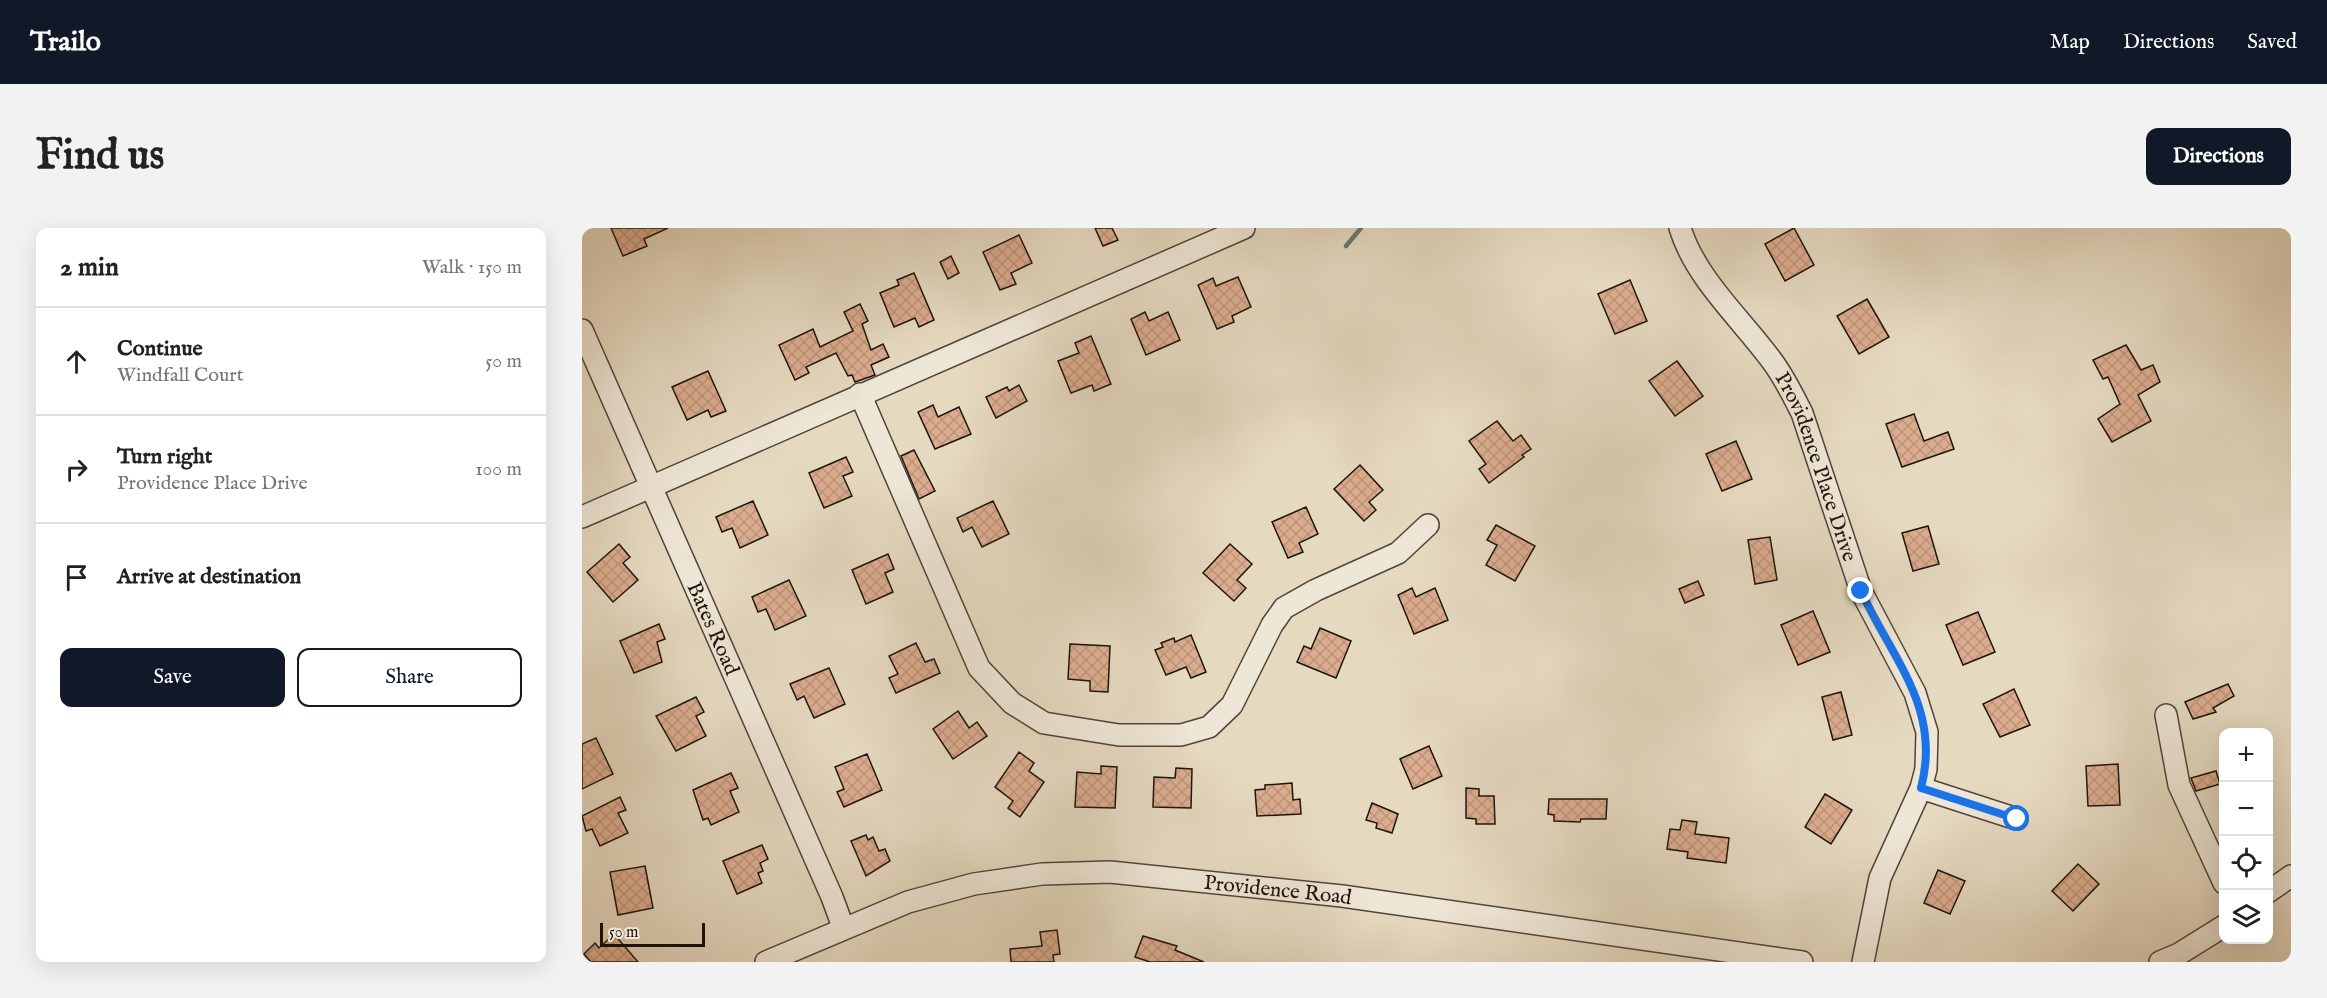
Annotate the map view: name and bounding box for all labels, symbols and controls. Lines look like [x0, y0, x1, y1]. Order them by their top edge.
text: Trailo [30, 25, 101, 60]
text: Map [2050, 29, 2090, 56]
text: Directions [2123, 29, 2214, 56]
text: Saved [2247, 29, 2297, 56]
button: Directions [2146, 128, 2291, 185]
text: Find us [36, 130, 164, 183]
text: 2 min [60, 251, 119, 284]
text: Walk · 150 m [422, 255, 522, 280]
text: Continue [117, 335, 203, 363]
icon: ahead [60, 345, 93, 378]
text: 50 m [485, 349, 522, 374]
text: Windfall Court [117, 363, 244, 388]
street label: Providence Place Drive [1768, 367, 1862, 566]
text: Turn right [117, 443, 212, 471]
icon: right [60, 453, 93, 486]
text: 100 m [475, 457, 522, 482]
text: Providence Place Drive [117, 471, 308, 496]
icon: arrive [60, 561, 93, 594]
text: Arrive at destination [117, 563, 301, 591]
route end [1847, 577, 1873, 603]
street label: Bates Road [680, 578, 745, 681]
button: Save [60, 648, 285, 707]
button: Share [297, 648, 522, 707]
map controls [2219, 728, 2273, 944]
button: + [2219, 728, 2273, 782]
button: − [2219, 782, 2273, 836]
route start [2003, 805, 2029, 831]
button: locate [2219, 836, 2273, 890]
street label: Providence Road [1202, 870, 1354, 912]
button: layers [2219, 890, 2273, 944]
scale bar [600, 920, 705, 948]
text: 50 m [609, 923, 638, 943]

